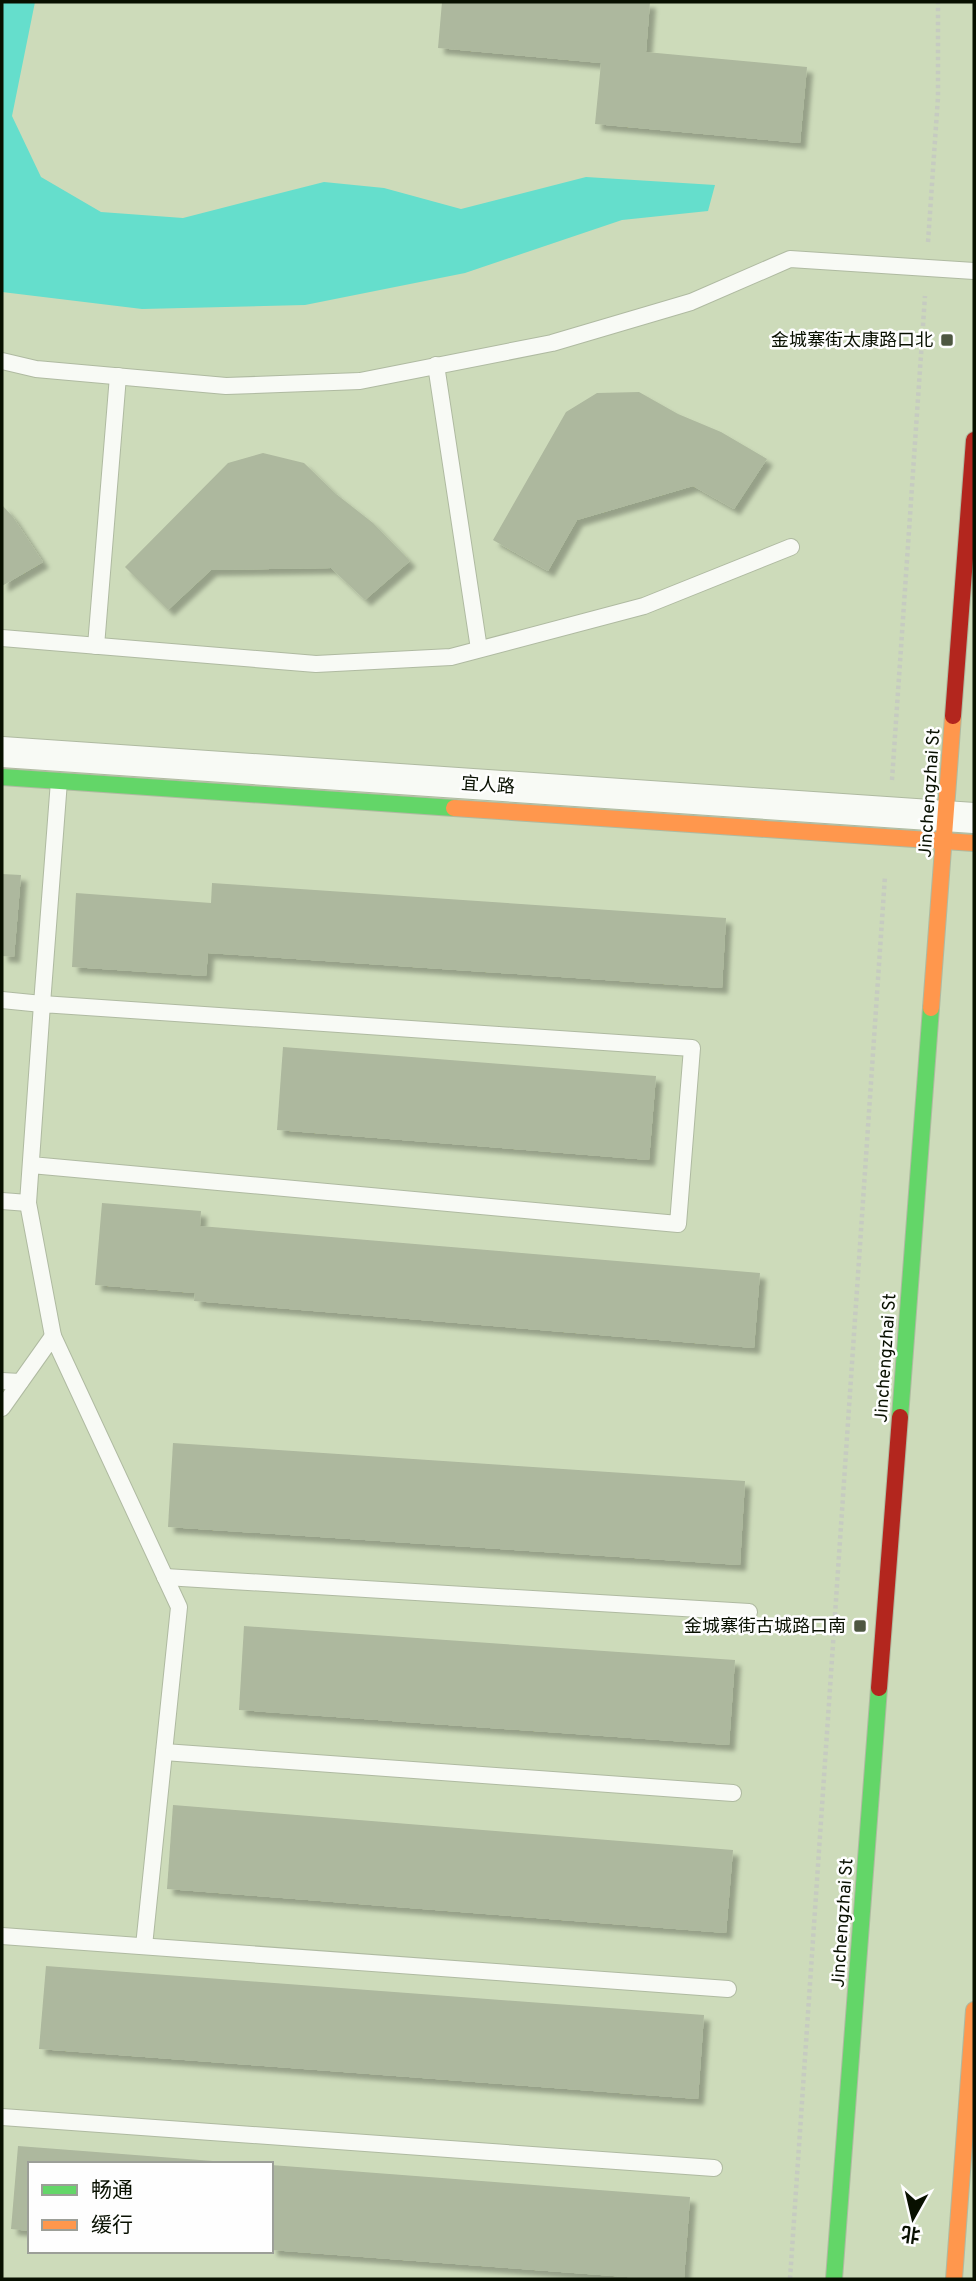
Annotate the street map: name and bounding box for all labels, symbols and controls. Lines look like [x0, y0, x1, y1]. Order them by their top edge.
place label: 金城寨街太康路口北 [771, 330, 933, 353]
marker: 金城寨街太康路口北 [939, 332, 955, 348]
street label: Jinchengzhai St [915, 728, 946, 859]
street label: 宜人路 [460, 773, 516, 800]
street label: Jinchengzhai St [871, 1293, 902, 1424]
place label: 金城寨街古城路口南 [684, 1616, 846, 1639]
marker: 金城寨街古城路口南 [852, 1618, 868, 1634]
street label: Jinchengzhai St [828, 1858, 859, 1989]
legend [28, 2162, 273, 2253]
text: 畅通 [91, 2178, 133, 2205]
north arrow [878, 2183, 948, 2253]
text: 缓行 [91, 2213, 133, 2240]
text: 北 [900, 2220, 922, 2246]

